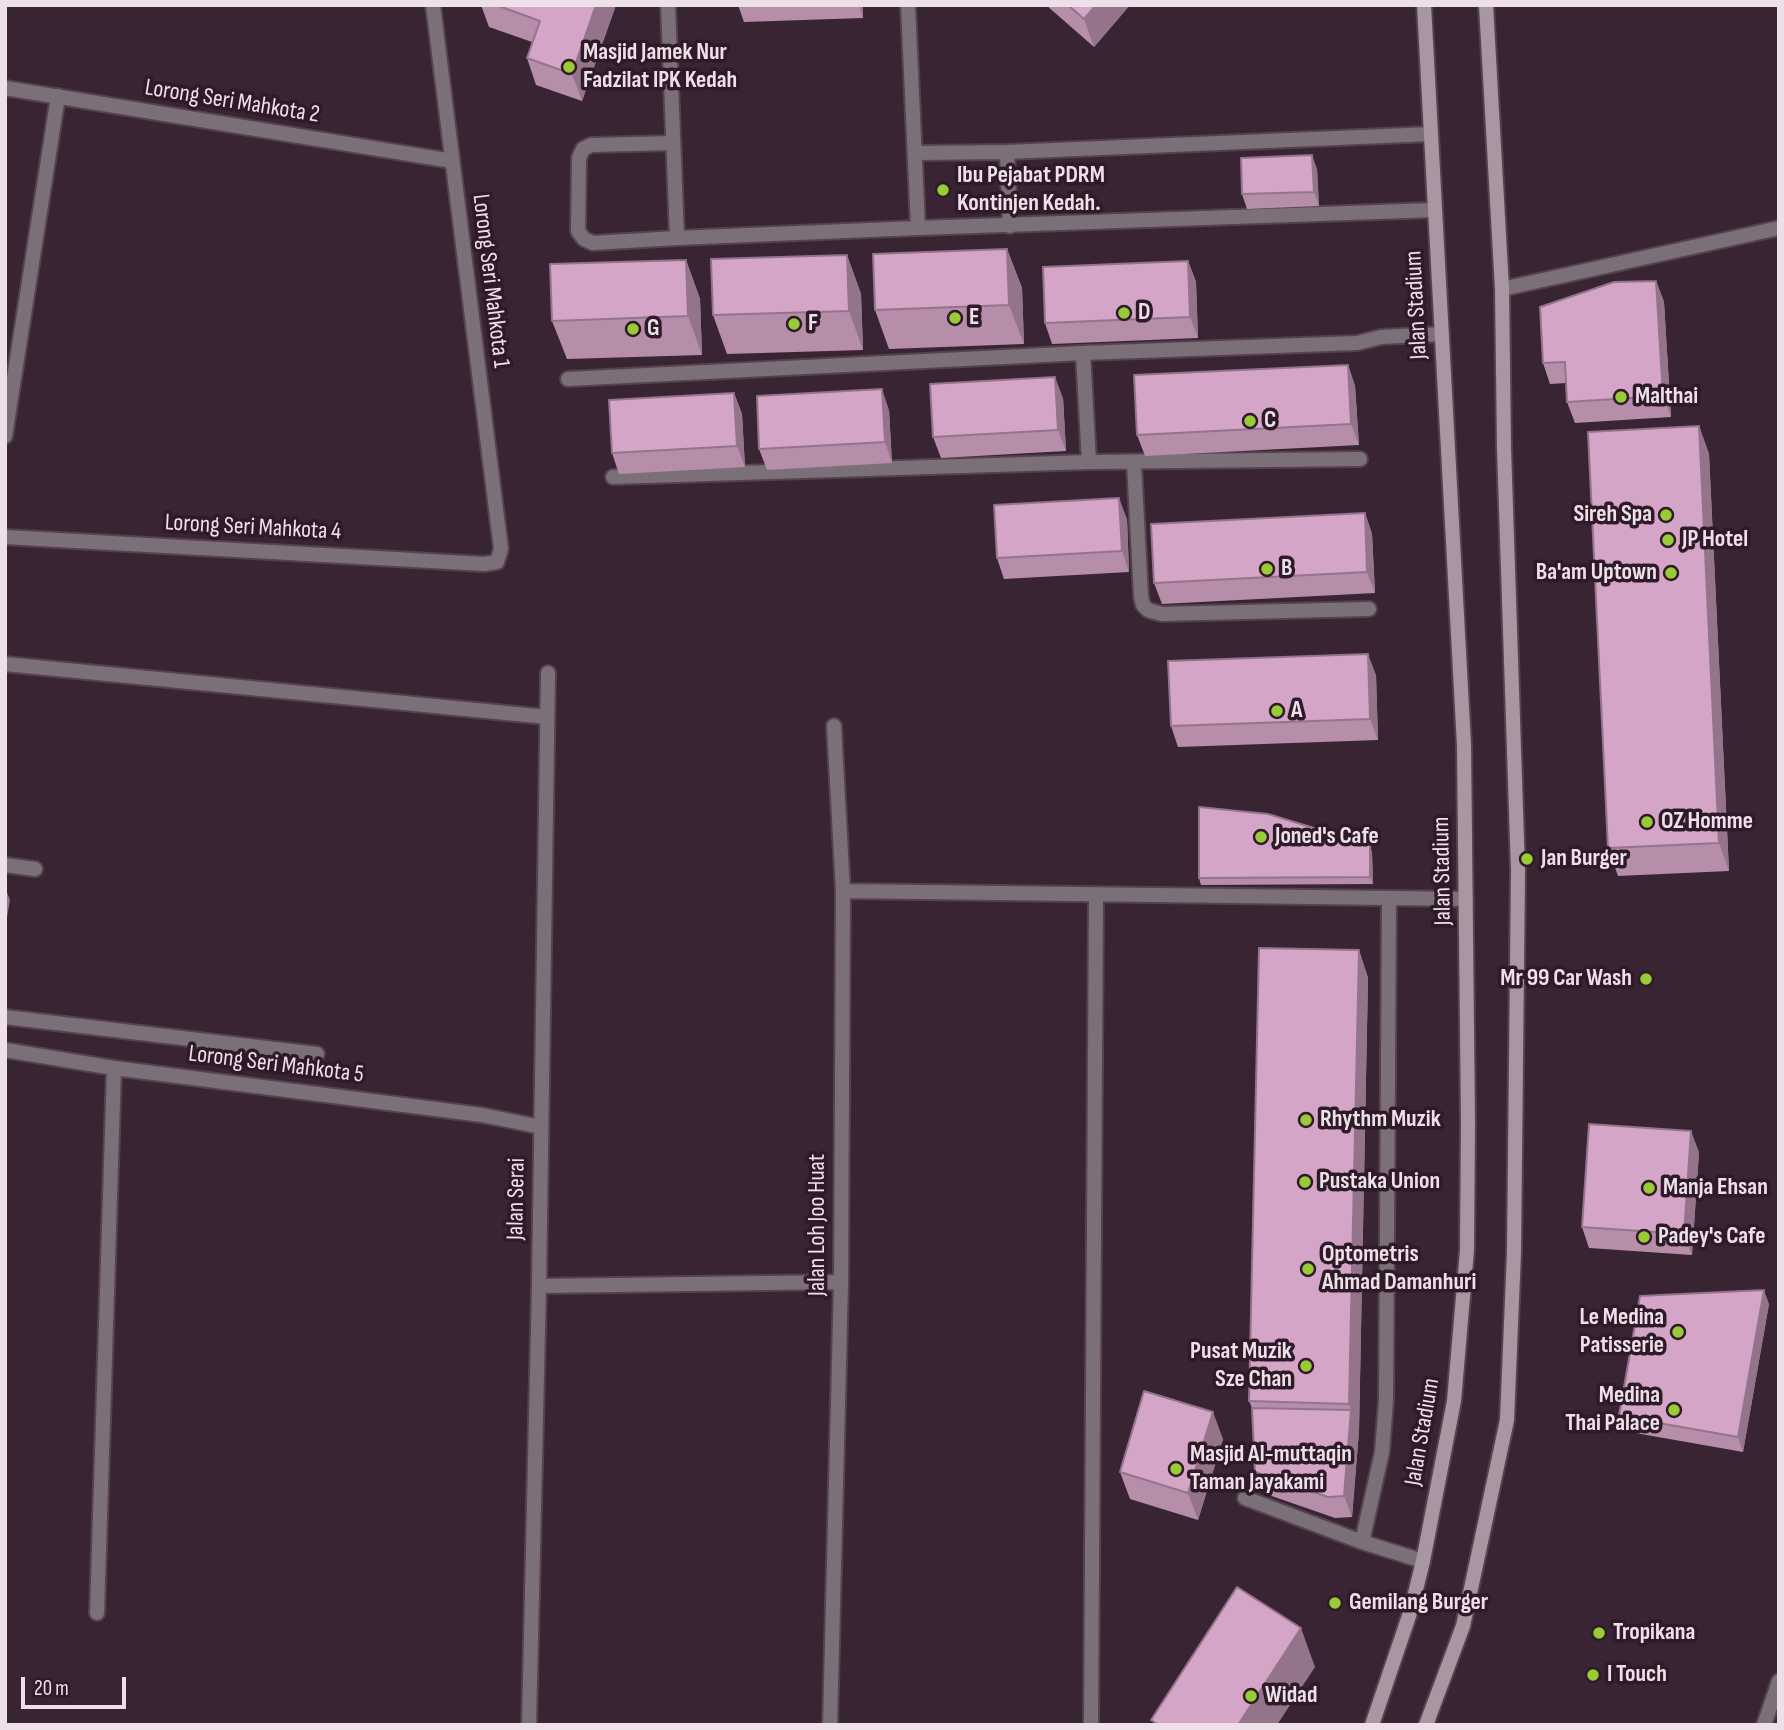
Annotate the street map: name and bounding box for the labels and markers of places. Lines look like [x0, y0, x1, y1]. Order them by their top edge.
place label: Masjid Jamek Nur Fadzilat IPK Kedah [583, 39, 737, 95]
marker: Masjid Jamek Nur Fadzilat IPK Kedah [561, 59, 577, 75]
place label: Ibu Pejabat PDRM Kontinjen Kedah. [957, 162, 1105, 218]
marker: Ibu Pejabat PDRM Kontinjen Kedah. [935, 182, 951, 198]
place label: D [1138, 299, 1150, 327]
place label: E [969, 304, 979, 332]
marker: D [1116, 305, 1132, 321]
place label: F [808, 310, 818, 338]
marker: E [947, 310, 963, 326]
place label: G [647, 315, 660, 343]
marker: F [786, 316, 802, 332]
marker: G [625, 321, 641, 337]
place label: Malthai [1635, 383, 1698, 411]
marker: Malthai [1613, 389, 1629, 405]
place label: C [1264, 407, 1276, 435]
marker: C [1242, 413, 1258, 429]
place label: Sireh Spa [1573, 501, 1652, 529]
marker: Sireh Spa [1658, 507, 1674, 523]
place label: JP Hotel [1682, 526, 1748, 554]
marker: JP Hotel [1660, 532, 1676, 548]
place label: B [1281, 555, 1292, 583]
place label: Ba'am Uptown [1536, 559, 1657, 587]
marker: B [1259, 561, 1275, 577]
marker: Ba'am Uptown [1663, 565, 1679, 581]
place label: A [1291, 697, 1302, 725]
marker: A [1269, 703, 1285, 719]
place label: OZ Homme [1661, 808, 1753, 836]
marker: OZ Homme [1639, 814, 1655, 830]
place label: Joned's Cafe [1275, 823, 1379, 851]
marker: Joned's Cafe [1253, 829, 1269, 845]
place label: Jan Burger [1541, 845, 1627, 873]
marker: Jan Burger [1519, 851, 1535, 867]
place label: Mr 99 Car Wash [1500, 965, 1632, 993]
marker: Mr 99 Car Wash [1638, 971, 1654, 987]
place label: Rhythm Muzik [1320, 1106, 1441, 1134]
marker: Rhythm Muzik [1298, 1112, 1314, 1128]
place label: Pustaka Union [1319, 1168, 1440, 1196]
marker: Pustaka Union [1297, 1174, 1313, 1190]
place label: Manja Ehsan [1663, 1174, 1768, 1202]
marker: Manja Ehsan [1641, 1180, 1657, 1196]
place label: Padey's Cafe [1658, 1223, 1765, 1251]
marker: Padey's Cafe [1636, 1229, 1652, 1245]
place label: Optometris Ahmad Damanhuri [1322, 1241, 1476, 1297]
marker: Optometris Ahmad Damanhuri [1300, 1261, 1316, 1277]
place label: Le Medina Patisserie [1579, 1304, 1664, 1360]
marker: Le Medina Patisserie [1670, 1324, 1686, 1340]
place label: Pusat Muzik Sze Chan [1190, 1338, 1292, 1394]
marker: Pusat Muzik Sze Chan [1298, 1358, 1314, 1374]
place label: Medina Thai Palace [1565, 1382, 1660, 1438]
marker: Medina Thai Palace [1666, 1402, 1682, 1418]
place label: Masjid Al-muttaqin Taman Jayakami [1190, 1441, 1352, 1497]
marker: Masjid Al-muttaqin Taman Jayakami [1168, 1461, 1184, 1477]
place label: Gemilang Burger [1349, 1589, 1488, 1617]
marker: Gemilang Burger [1327, 1595, 1343, 1611]
place label: Tropikana [1613, 1619, 1695, 1647]
marker: Tropikana [1591, 1625, 1607, 1641]
place label: I Touch [1607, 1661, 1667, 1689]
marker: I Touch [1585, 1667, 1601, 1683]
place label: Widad [1265, 1682, 1317, 1710]
marker: Widad [1243, 1688, 1259, 1704]

